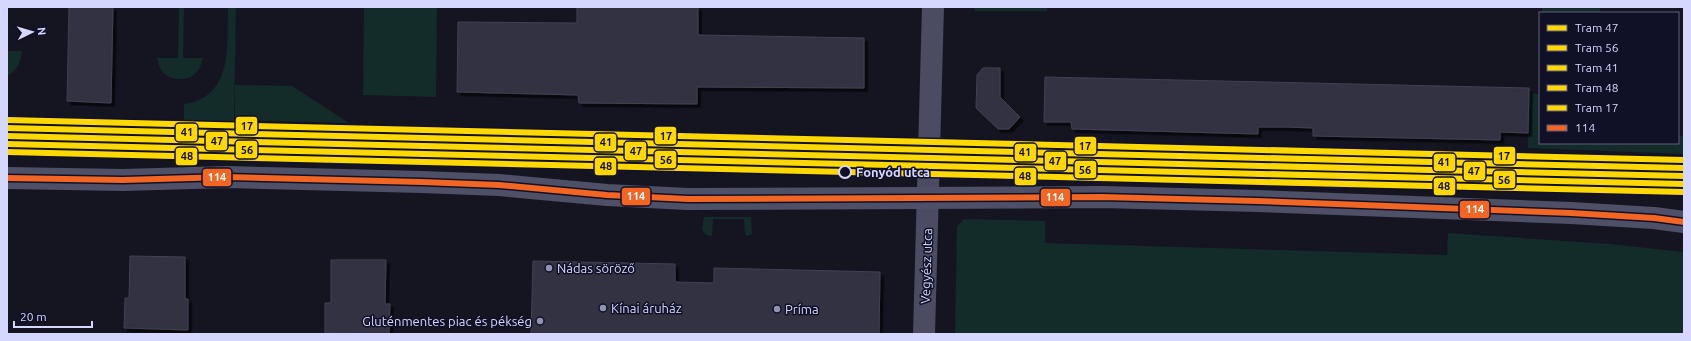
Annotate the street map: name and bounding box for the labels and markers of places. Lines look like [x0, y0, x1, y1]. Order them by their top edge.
marker: Fonyód utca [838, 165, 852, 179]
place label: Fonyód utca [856, 165, 930, 179]
place label: Nádas söröző [557, 261, 635, 275]
marker: Nádas söröző [544, 263, 554, 273]
place label: Kínai áruház [611, 301, 682, 315]
place label: Príma [785, 302, 819, 316]
marker: Kínai áruház [598, 303, 608, 313]
marker: Príma [772, 304, 782, 314]
place label: Gluténmentes piac és pékség [362, 314, 532, 328]
marker: Gluténmentes piac és pékség [535, 316, 545, 326]

